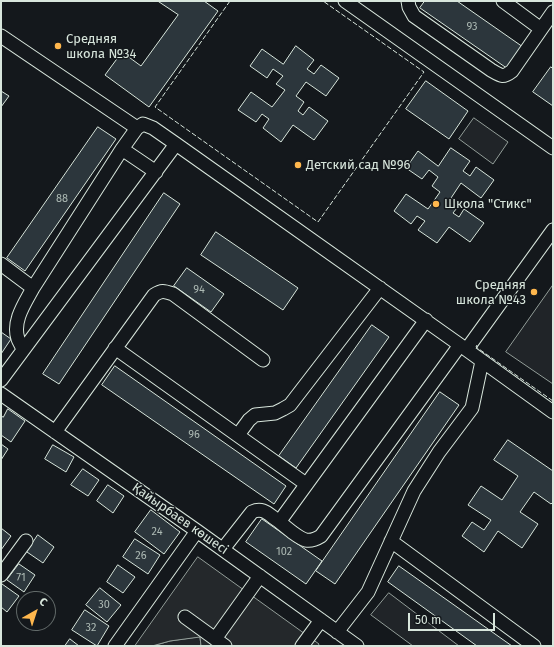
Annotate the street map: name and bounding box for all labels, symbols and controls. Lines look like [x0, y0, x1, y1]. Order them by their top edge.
house number: 93 [466, 20, 478, 34]
place label: Средняя школа №34 [66, 31, 136, 62]
marker: Средняя школа №34 [53, 41, 63, 51]
place label: Детский сад №96 [306, 157, 410, 173]
marker: Детский сад №96 [293, 160, 303, 170]
house number: 88 [56, 192, 68, 206]
place label: Школа "Стикс" [444, 196, 532, 212]
marker: Школа "Стикс" [431, 199, 441, 209]
place label: Средняя школа №43 [456, 277, 526, 308]
house number: 94 [193, 283, 205, 297]
marker: Средняя школа №43 [529, 287, 539, 297]
house number: 96 [188, 428, 200, 442]
street label: Қайырбаев көшесі [129, 480, 231, 558]
house number: 24 [152, 525, 162, 539]
house number: 102 [276, 545, 292, 559]
house number: 26 [135, 549, 147, 563]
house number: 71 [16, 571, 26, 585]
north arrow [16, 591, 56, 631]
text: С [37, 595, 50, 609]
house number: 30 [98, 598, 110, 612]
scale bar [410, 605, 497, 631]
text: 50 m [415, 613, 441, 627]
house number: 32 [86, 621, 96, 635]

